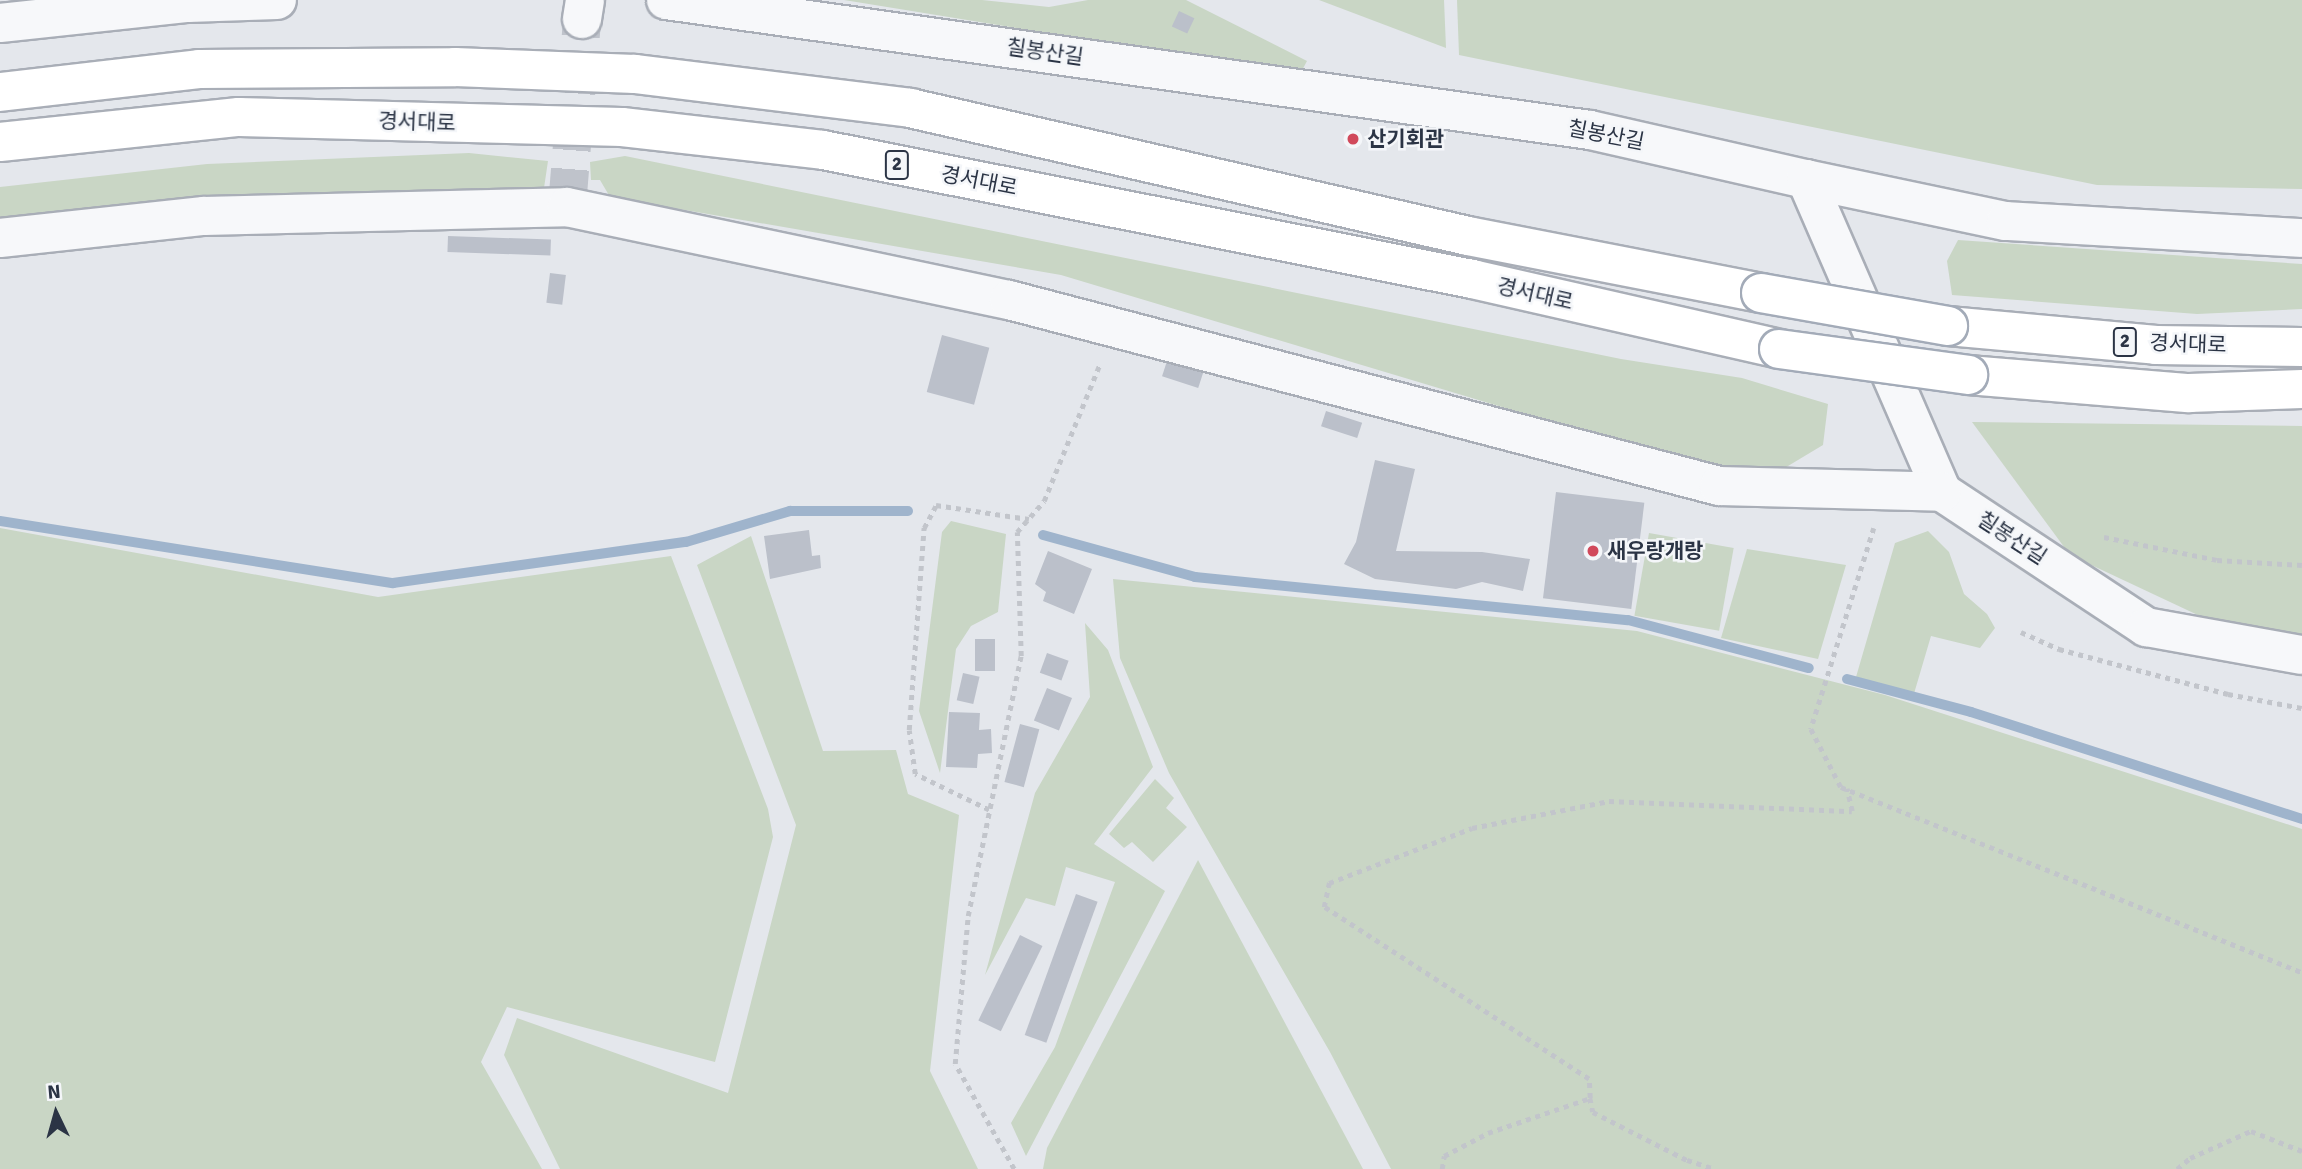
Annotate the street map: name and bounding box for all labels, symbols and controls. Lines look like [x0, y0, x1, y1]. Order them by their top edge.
street label: 칠봉산길 [1005, 34, 1085, 70]
street label: 경서대로 [378, 108, 456, 136]
street label: 칠봉산길 [1566, 115, 1646, 155]
place label: 산기회관 [1367, 126, 1444, 152]
marker: 산기회관 [1345, 131, 1361, 147]
road number: 2 [885, 150, 909, 181]
street label: 경서대로 [939, 161, 1019, 201]
street label: 경서대로 [1495, 273, 1575, 315]
road number: 2 [2113, 326, 2137, 358]
street label: 경서대로 [2149, 330, 2227, 358]
street label: 칠봉산길 [1973, 506, 2051, 570]
place label: 새우랑개랑 [1607, 538, 1704, 564]
marker: 새우랑개랑 [1585, 543, 1601, 559]
north arrow [21, 1078, 91, 1148]
text: N [47, 1080, 62, 1105]

